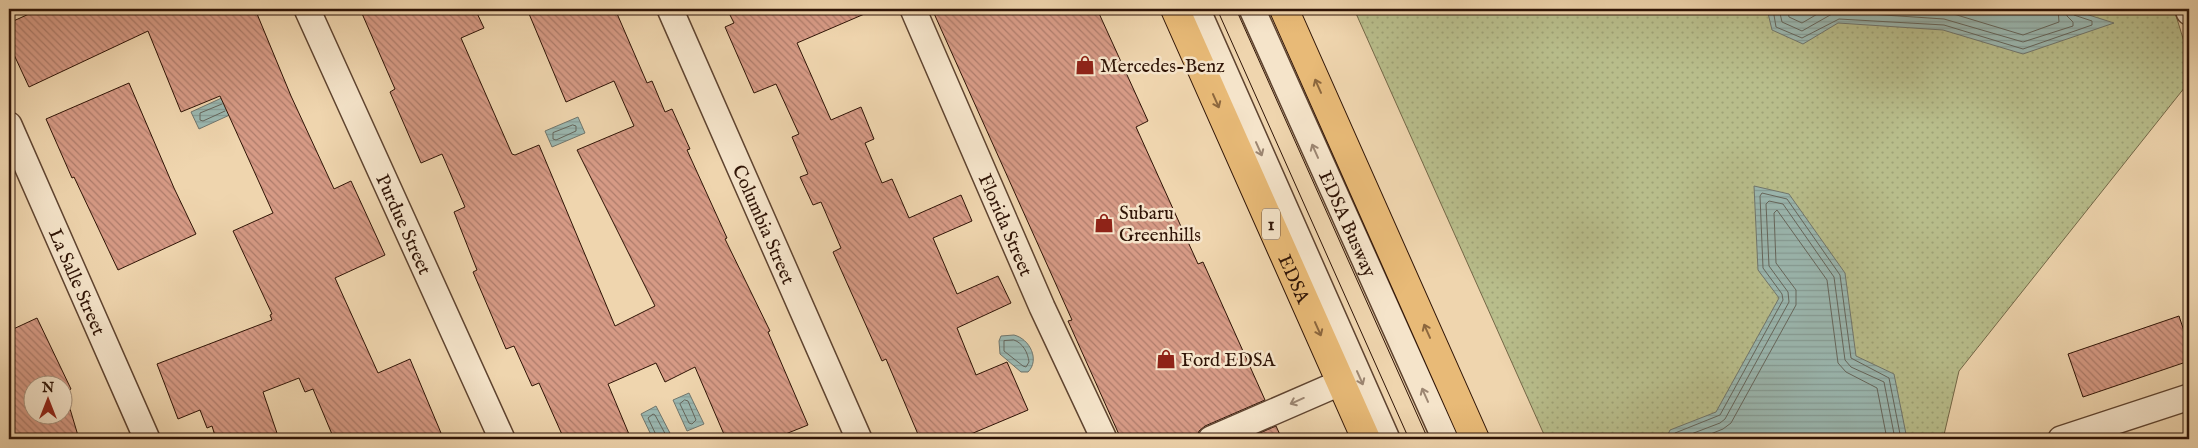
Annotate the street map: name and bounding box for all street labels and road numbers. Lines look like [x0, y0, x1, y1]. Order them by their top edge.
street label: Columbia Street [726, 161, 800, 289]
street label: EDSA Busway [1312, 167, 1381, 282]
street label: Purdue Street [369, 171, 436, 279]
street label: Florida Street [972, 171, 1037, 281]
road number: 1 [1262, 208, 1280, 240]
street label: La Salle Street [42, 225, 110, 340]
street label: EDSA [1272, 251, 1315, 309]

